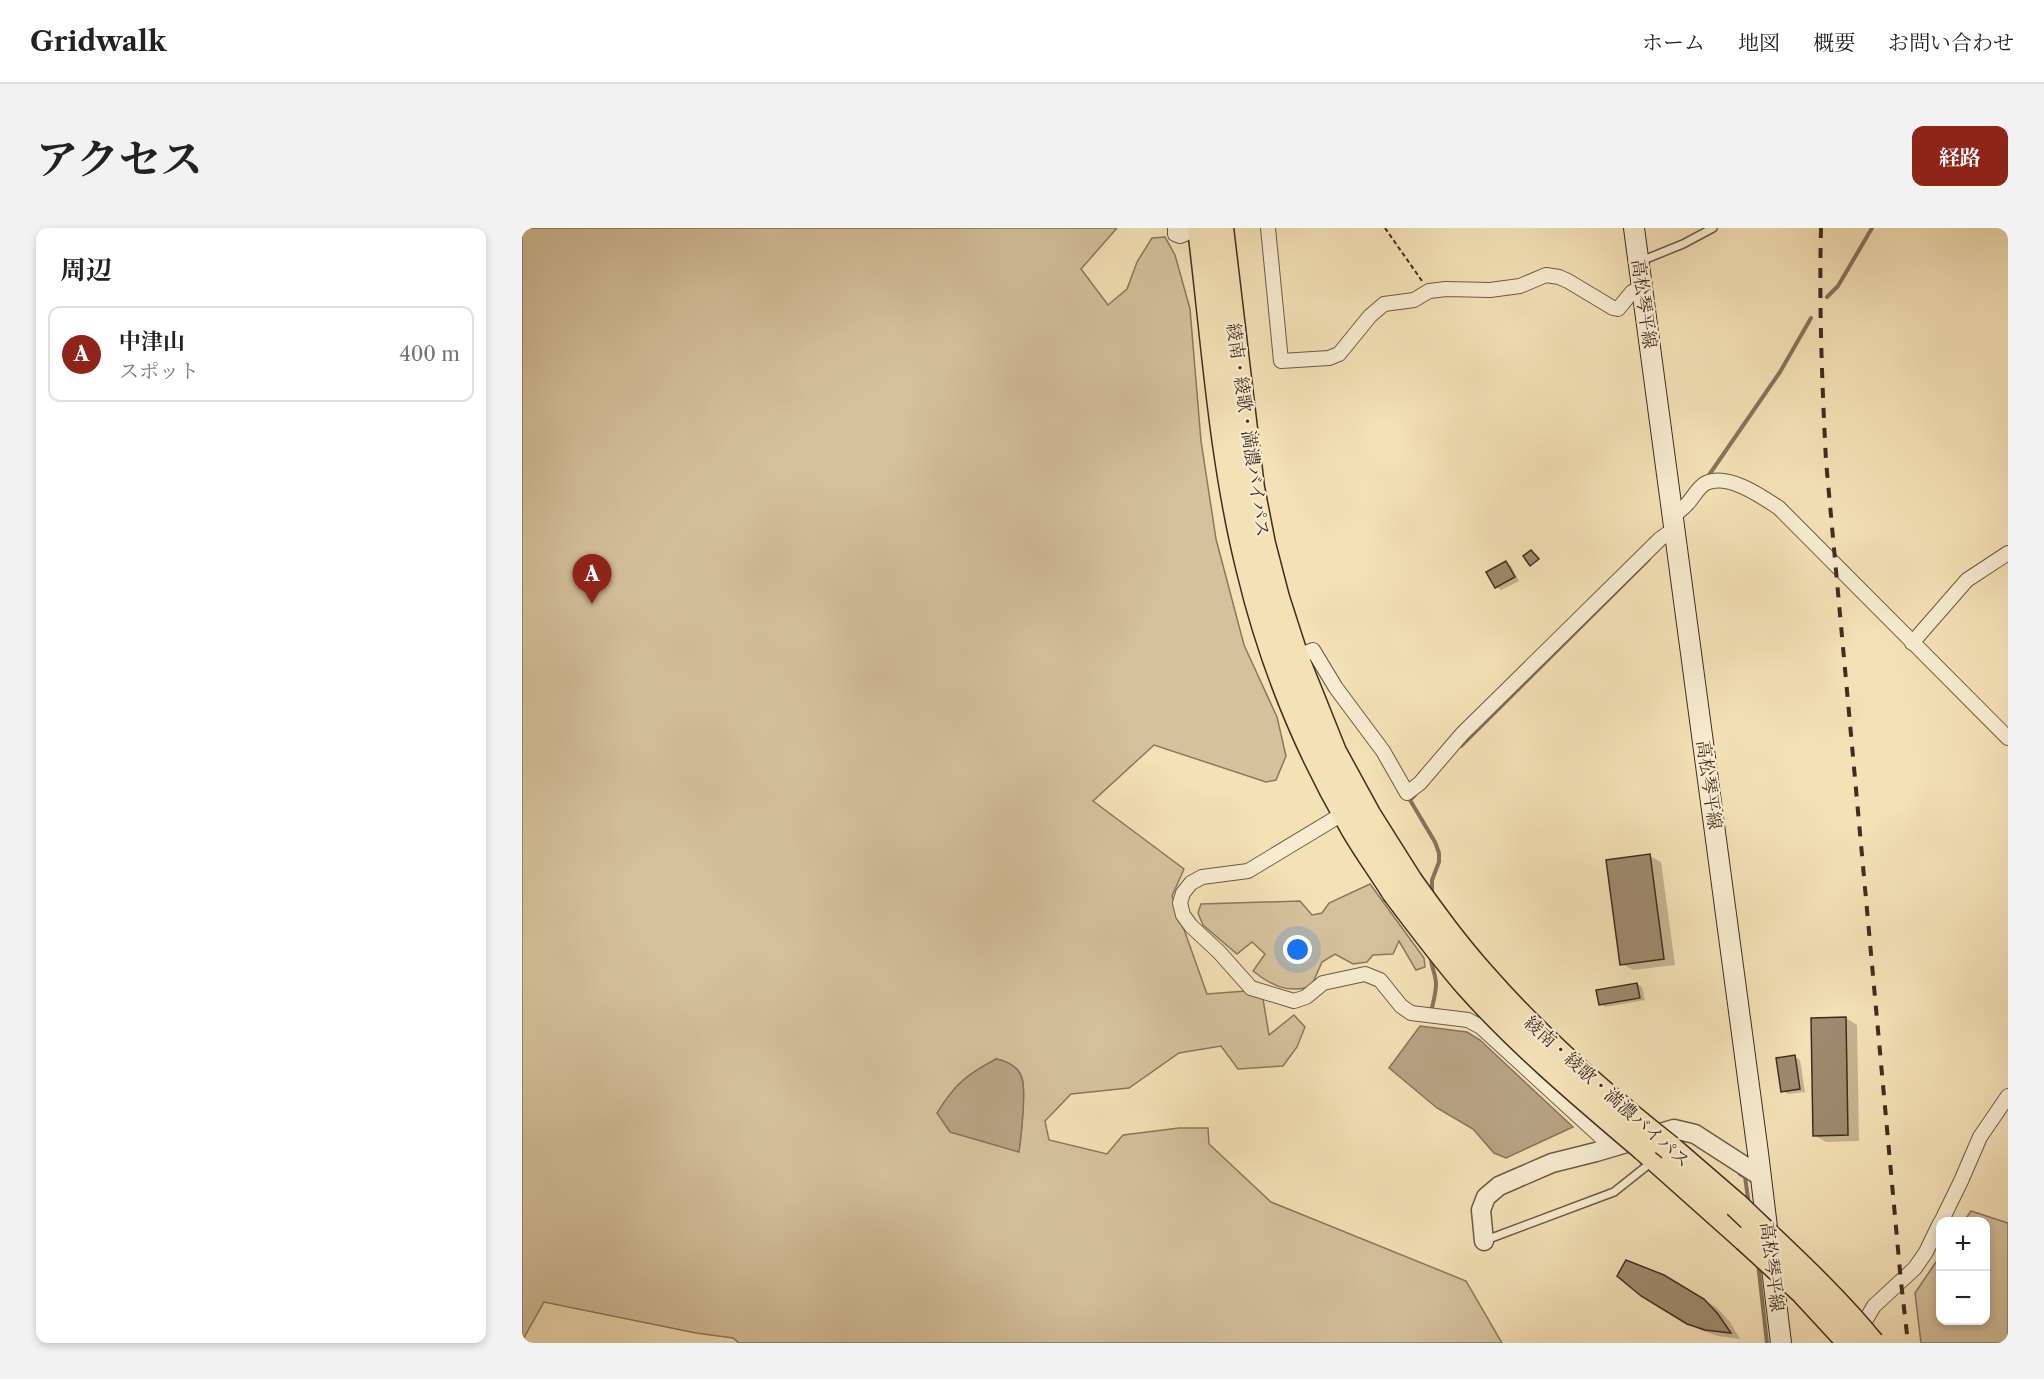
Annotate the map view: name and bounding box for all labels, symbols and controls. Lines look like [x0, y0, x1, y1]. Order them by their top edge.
text: Gridwalk [30, 24, 166, 58]
text: ホーム [1642, 30, 1705, 55]
text: 地図 [1738, 30, 1780, 55]
text: 概要 [1813, 30, 1855, 55]
text: お問い合わせ [1888, 30, 2014, 55]
button: 経路 [1912, 126, 2008, 186]
text: アクセス [36, 133, 203, 185]
text: 周辺 [60, 254, 112, 286]
street label: 高松琴平線 [1627, 258, 1661, 350]
street label: 綾南・綾歌・満濃バイパス [1222, 322, 1274, 538]
text: 中津山 [119, 328, 185, 355]
text: A [74, 342, 89, 366]
text: 400 m [399, 342, 460, 366]
text: スポット [119, 359, 199, 383]
pin: A [572, 554, 612, 604]
street label: 高松琴平線 [1692, 739, 1726, 831]
your location [1283, 935, 1312, 964]
street label: 綾南・綾歌・満濃バイパス [1520, 1012, 1694, 1172]
map controls [1936, 1217, 1990, 1325]
button: + [1936, 1217, 1990, 1271]
street label: 高松琴平線 [1756, 1221, 1788, 1313]
button: − [1936, 1271, 1990, 1325]

